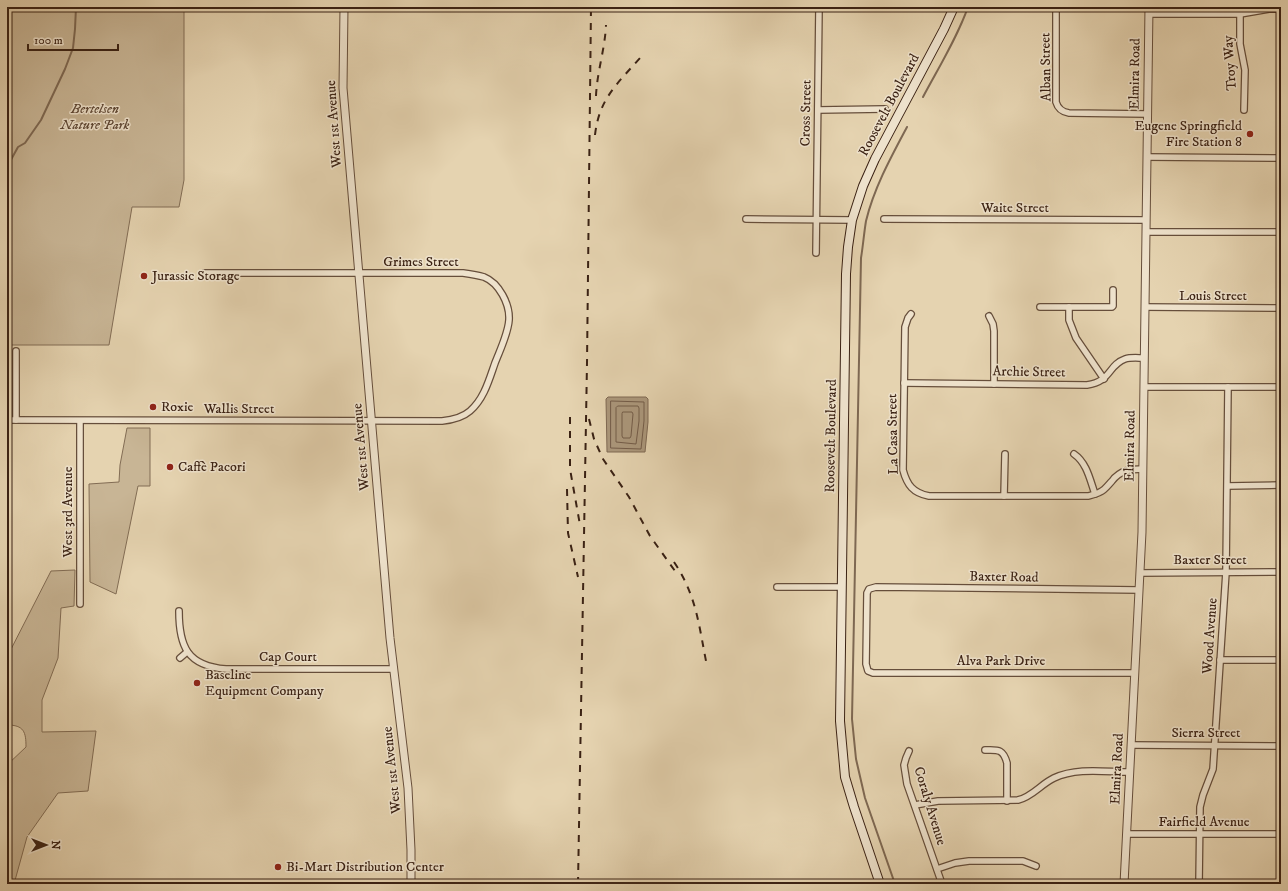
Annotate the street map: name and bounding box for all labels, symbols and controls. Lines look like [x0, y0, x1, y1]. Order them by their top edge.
scale bar [28, 26, 118, 52]
street label: Alban Street [1036, 32, 1056, 102]
text: 100 m [34, 33, 63, 48]
street label: Troy Way [1219, 34, 1241, 91]
street label: Elmira Road [1125, 38, 1145, 110]
street label: Roosevelt Boulevard [854, 51, 924, 159]
street label: West 1st Avenue [322, 79, 346, 169]
street label: Cross Street [796, 79, 816, 147]
park label: Bertelsen Nature Park [60, 100, 130, 134]
place label: Eugene Springfield Fire Station 8 [1135, 117, 1242, 151]
marker: Eugene Springfield Fire Station 8 [1245, 129, 1255, 139]
street label: Waite Street [980, 199, 1049, 217]
street label: Grimes Street [383, 253, 459, 271]
place label: Jurassic Storage [150, 267, 240, 285]
marker: Jurassic Storage [139, 271, 149, 281]
street label: Louis Street [1179, 287, 1248, 305]
street label: Archie Street [992, 362, 1066, 382]
street label: Roosevelt Boulevard [821, 379, 841, 493]
street label: La Casa Street [883, 393, 903, 475]
place label: Roxie [161, 398, 194, 416]
street label: Wallis Street [203, 400, 275, 418]
marker: Roxie [148, 402, 158, 412]
street label: West 1st Avenue [348, 402, 374, 493]
street label: Elmira Road [1120, 410, 1140, 482]
place label: Caffè Pacori [178, 458, 246, 476]
marker: Caffè Pacori [165, 462, 175, 472]
street label: West 3rd Avenue [59, 466, 77, 558]
street label: Baxter Street [1173, 551, 1247, 569]
street label: Baxter Road [969, 567, 1039, 587]
street label: Wood Avenue [1198, 597, 1222, 676]
street label: Cap Court [259, 648, 317, 666]
street label: Alva Park Drive [957, 652, 1045, 670]
place label: Baseline Equipment Company [205, 666, 324, 700]
marker: Baseline Equipment Company [192, 678, 202, 688]
street label: Sierra Street [1171, 724, 1241, 742]
street label: West 1st Avenue [378, 725, 406, 816]
street label: Elmira Road [1106, 733, 1128, 805]
street label: Coraly Avenue [910, 765, 951, 848]
street label: Fairfield Avenue [1158, 813, 1250, 831]
north arrow [26, 825, 66, 865]
text: N [48, 840, 62, 850]
place label: Bi-Mart Distribution Center [286, 858, 445, 876]
marker: Bi-Mart Distribution Center [273, 862, 283, 872]

